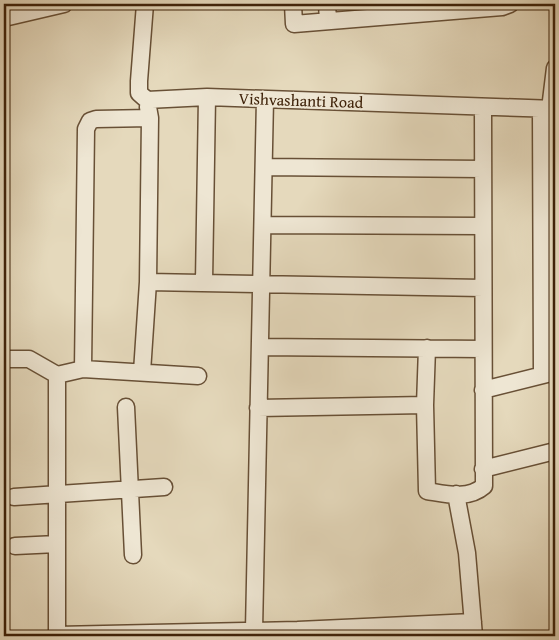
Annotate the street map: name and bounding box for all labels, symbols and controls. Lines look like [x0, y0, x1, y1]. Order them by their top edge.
street label: Vishvashanti Road [238, 86, 364, 114]

